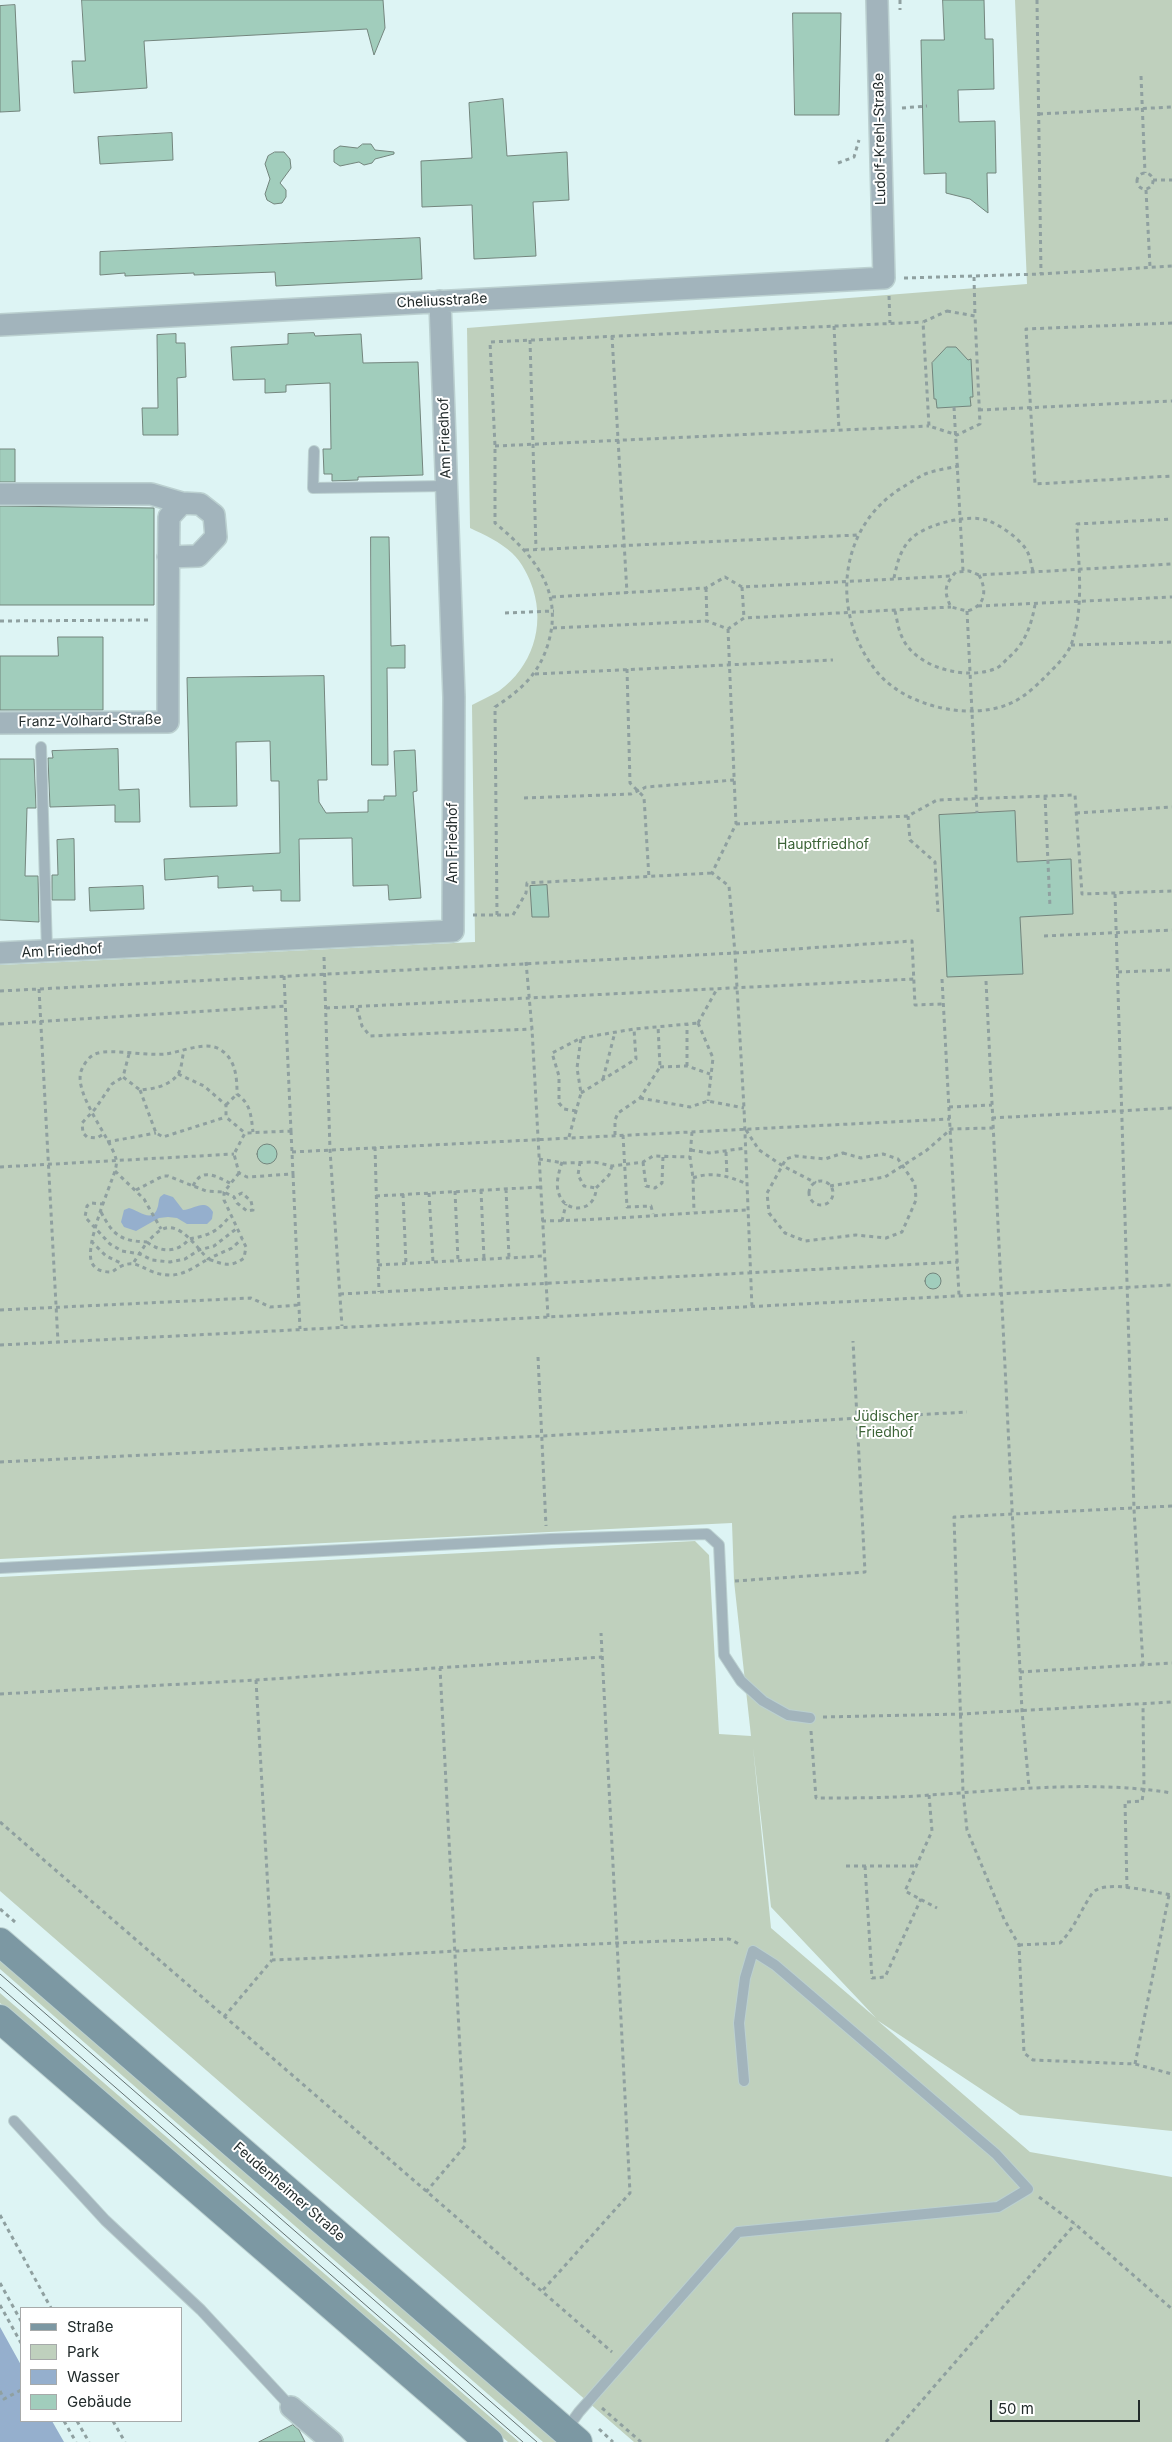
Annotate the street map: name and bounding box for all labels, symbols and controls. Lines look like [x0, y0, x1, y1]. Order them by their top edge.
street label: Ludolf-Krehl-Straße [870, 73, 890, 205]
street label: Cheliusstraße [396, 290, 488, 312]
street label: Am Friedhof [435, 397, 455, 479]
street label: Franz-Volhard-Straße [18, 711, 162, 731]
street label: Am Friedhof [445, 802, 461, 884]
park label: Hauptfriedhof [777, 837, 869, 853]
street label: Am Friedhof [21, 940, 103, 962]
park label: Jüdischer Friedhof [853, 1409, 919, 1441]
street label: Feudenheimer Straße [230, 2139, 348, 2245]
legend [20, 2307, 182, 2422]
text: Straße [67, 2317, 114, 2336]
text: Park [67, 2342, 99, 2361]
text: Wasser [67, 2367, 120, 2386]
scale bar [992, 2390, 1142, 2422]
text: Gebäude [67, 2392, 132, 2411]
text: 50 m [998, 2399, 1034, 2418]

